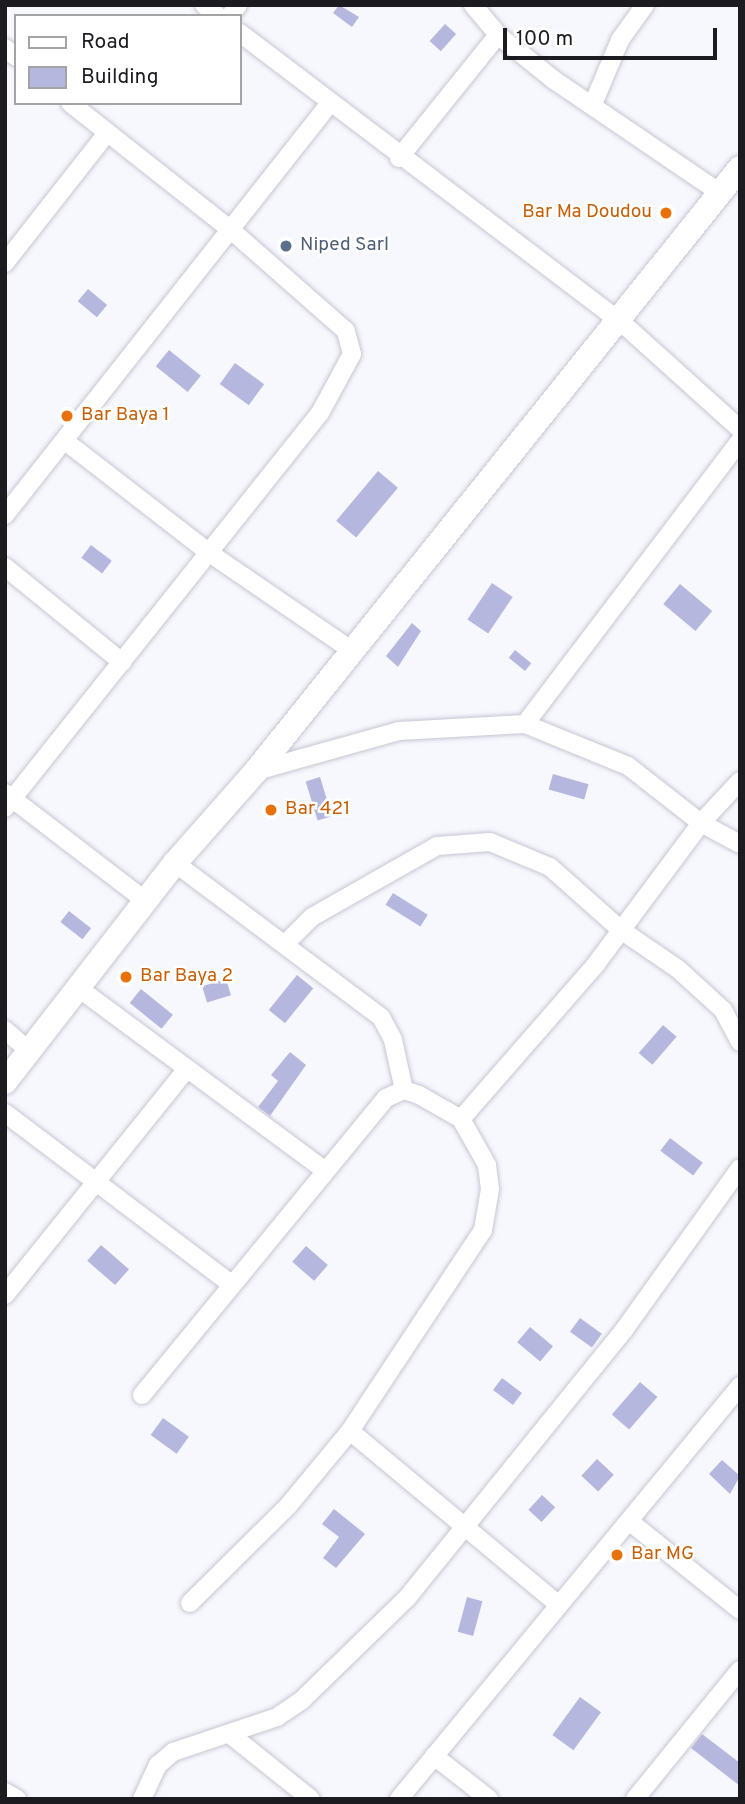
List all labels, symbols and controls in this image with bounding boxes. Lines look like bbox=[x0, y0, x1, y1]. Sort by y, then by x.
legend bbox=[14, 14, 242, 105]
scale bar bbox=[507, 14, 720, 58]
text: 100 m bbox=[516, 26, 573, 53]
text: Road bbox=[81, 29, 130, 56]
text: Building bbox=[81, 64, 159, 91]
place label: Bar Ma Doudou bbox=[522, 202, 652, 224]
marker: Bar Ma Doudou bbox=[658, 205, 674, 221]
place label: Niped Sarl bbox=[300, 235, 389, 257]
marker: Niped Sarl bbox=[278, 238, 294, 254]
place label: Bar Baya 1 bbox=[81, 405, 170, 427]
marker: Bar Baya 1 bbox=[59, 408, 75, 424]
place label: Bar 421 bbox=[285, 799, 350, 821]
marker: Bar 421 bbox=[263, 802, 279, 818]
place label: Bar Baya 2 bbox=[140, 966, 233, 988]
marker: Bar Baya 2 bbox=[118, 969, 134, 985]
place label: Bar MG bbox=[631, 1544, 694, 1566]
marker: Bar MG bbox=[609, 1547, 625, 1563]

